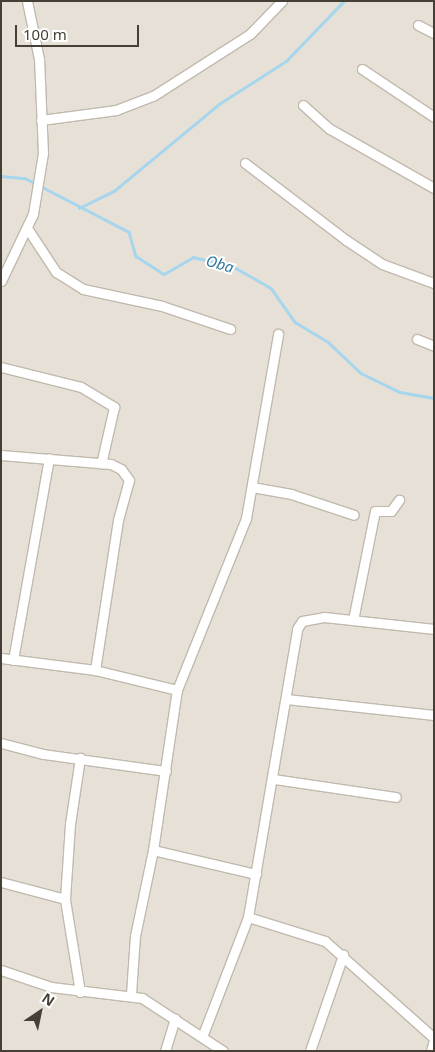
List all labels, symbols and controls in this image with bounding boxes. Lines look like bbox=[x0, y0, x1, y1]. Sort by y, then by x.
scale bar bbox=[18, 15, 141, 47]
text: 100 m bbox=[23, 24, 67, 44]
water label: Oba bbox=[204, 251, 236, 277]
north arrow bbox=[15, 987, 65, 1037]
text: N bbox=[39, 988, 59, 1010]

